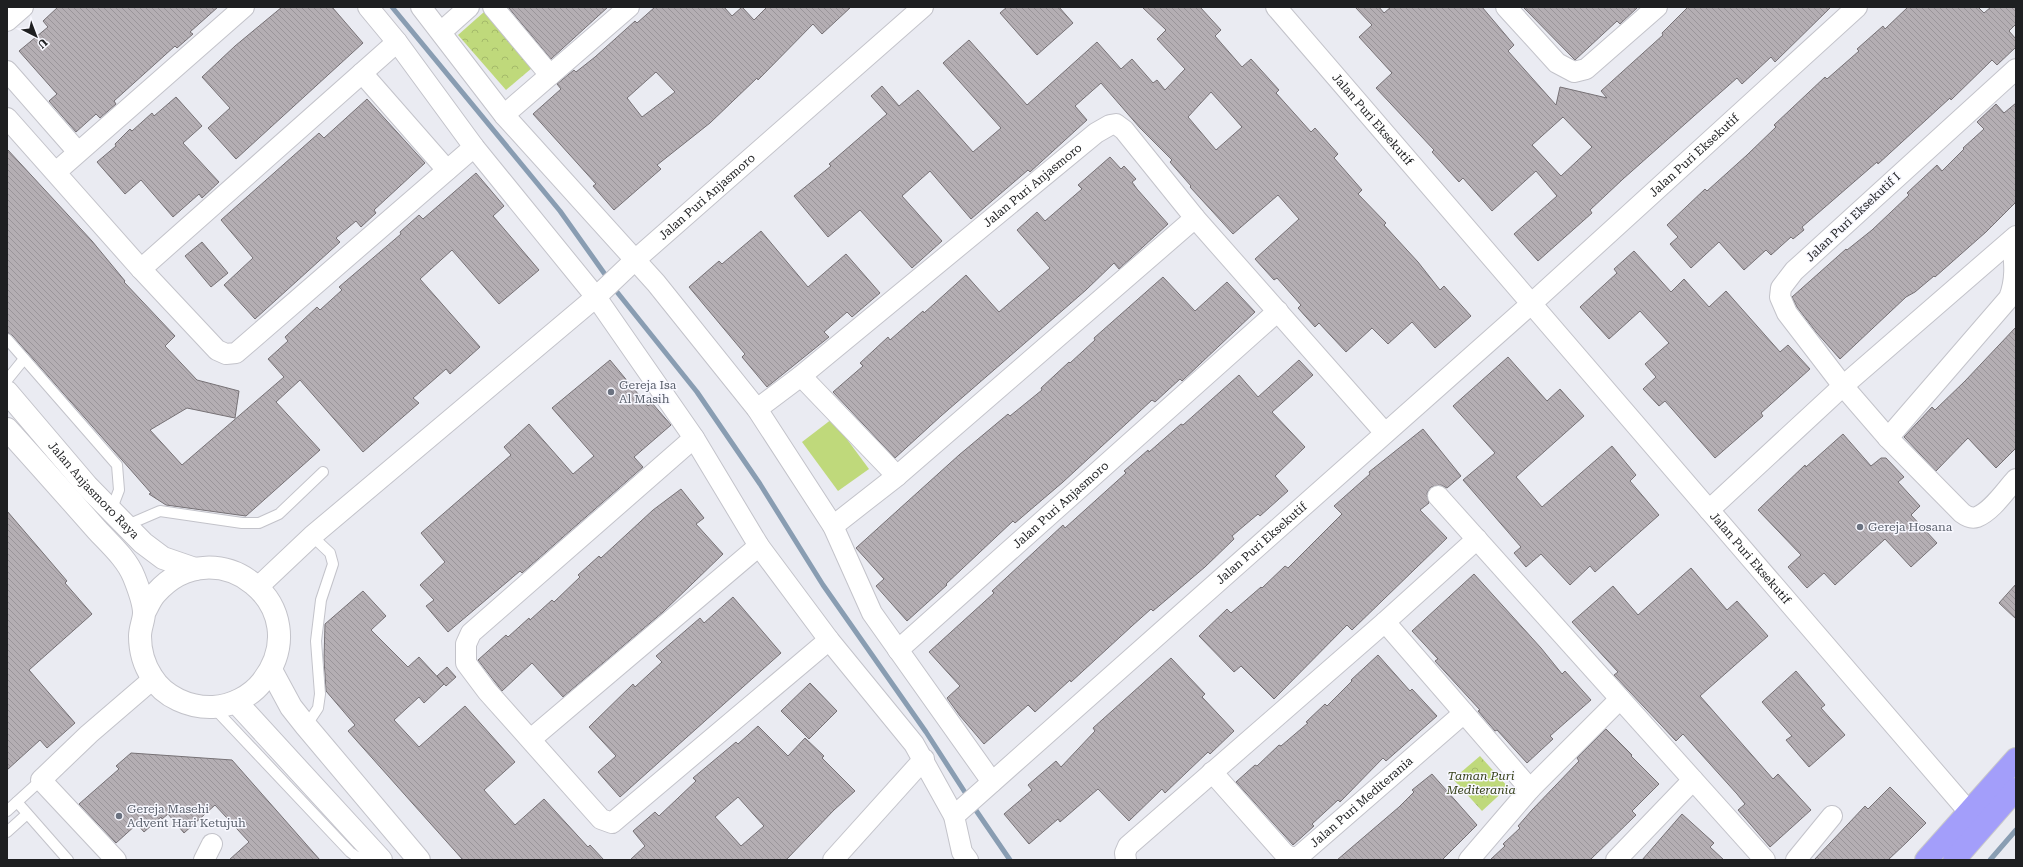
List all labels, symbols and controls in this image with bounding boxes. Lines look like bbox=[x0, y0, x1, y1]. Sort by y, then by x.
north arrow bbox=[16, 16, 56, 56]
text: U bbox=[34, 35, 50, 51]
street label: Jalan Puri Eksekutif bbox=[1329, 70, 1416, 168]
street label: Jalan Puri Eksekutif bbox=[1646, 111, 1742, 200]
street label: Jalan Puri Anjasmoro bbox=[980, 141, 1085, 230]
street label: Jalan Puri Anjasmoro bbox=[656, 151, 758, 243]
street label: Jalan Puri Eksekutif I bbox=[1803, 170, 1903, 264]
place label: Gereja Isa Al Masih bbox=[619, 378, 677, 406]
marker: Gereja Isa Al Masih bbox=[606, 387, 616, 397]
street label: Jalan Anjasmoro Raya bbox=[45, 439, 142, 542]
street label: Jalan Puri Anjasmoro bbox=[1010, 459, 1111, 551]
street label: Jalan Puri Eksekutif bbox=[1213, 499, 1310, 587]
street label: Jalan Puri Eksekutif bbox=[1707, 509, 1794, 607]
place label: Gereja Hosana bbox=[1868, 520, 1953, 534]
marker: Gereja Hosana bbox=[1855, 522, 1865, 532]
street label: Jalan Puri Mediterania bbox=[1307, 753, 1416, 850]
park label: Taman Puri Mediterania bbox=[1445, 769, 1516, 797]
place label: Gereja Masehi Advent Hari Ketujuh bbox=[127, 802, 246, 830]
marker: Gereja Masehi Advent Hari Ketujuh bbox=[114, 811, 124, 821]

